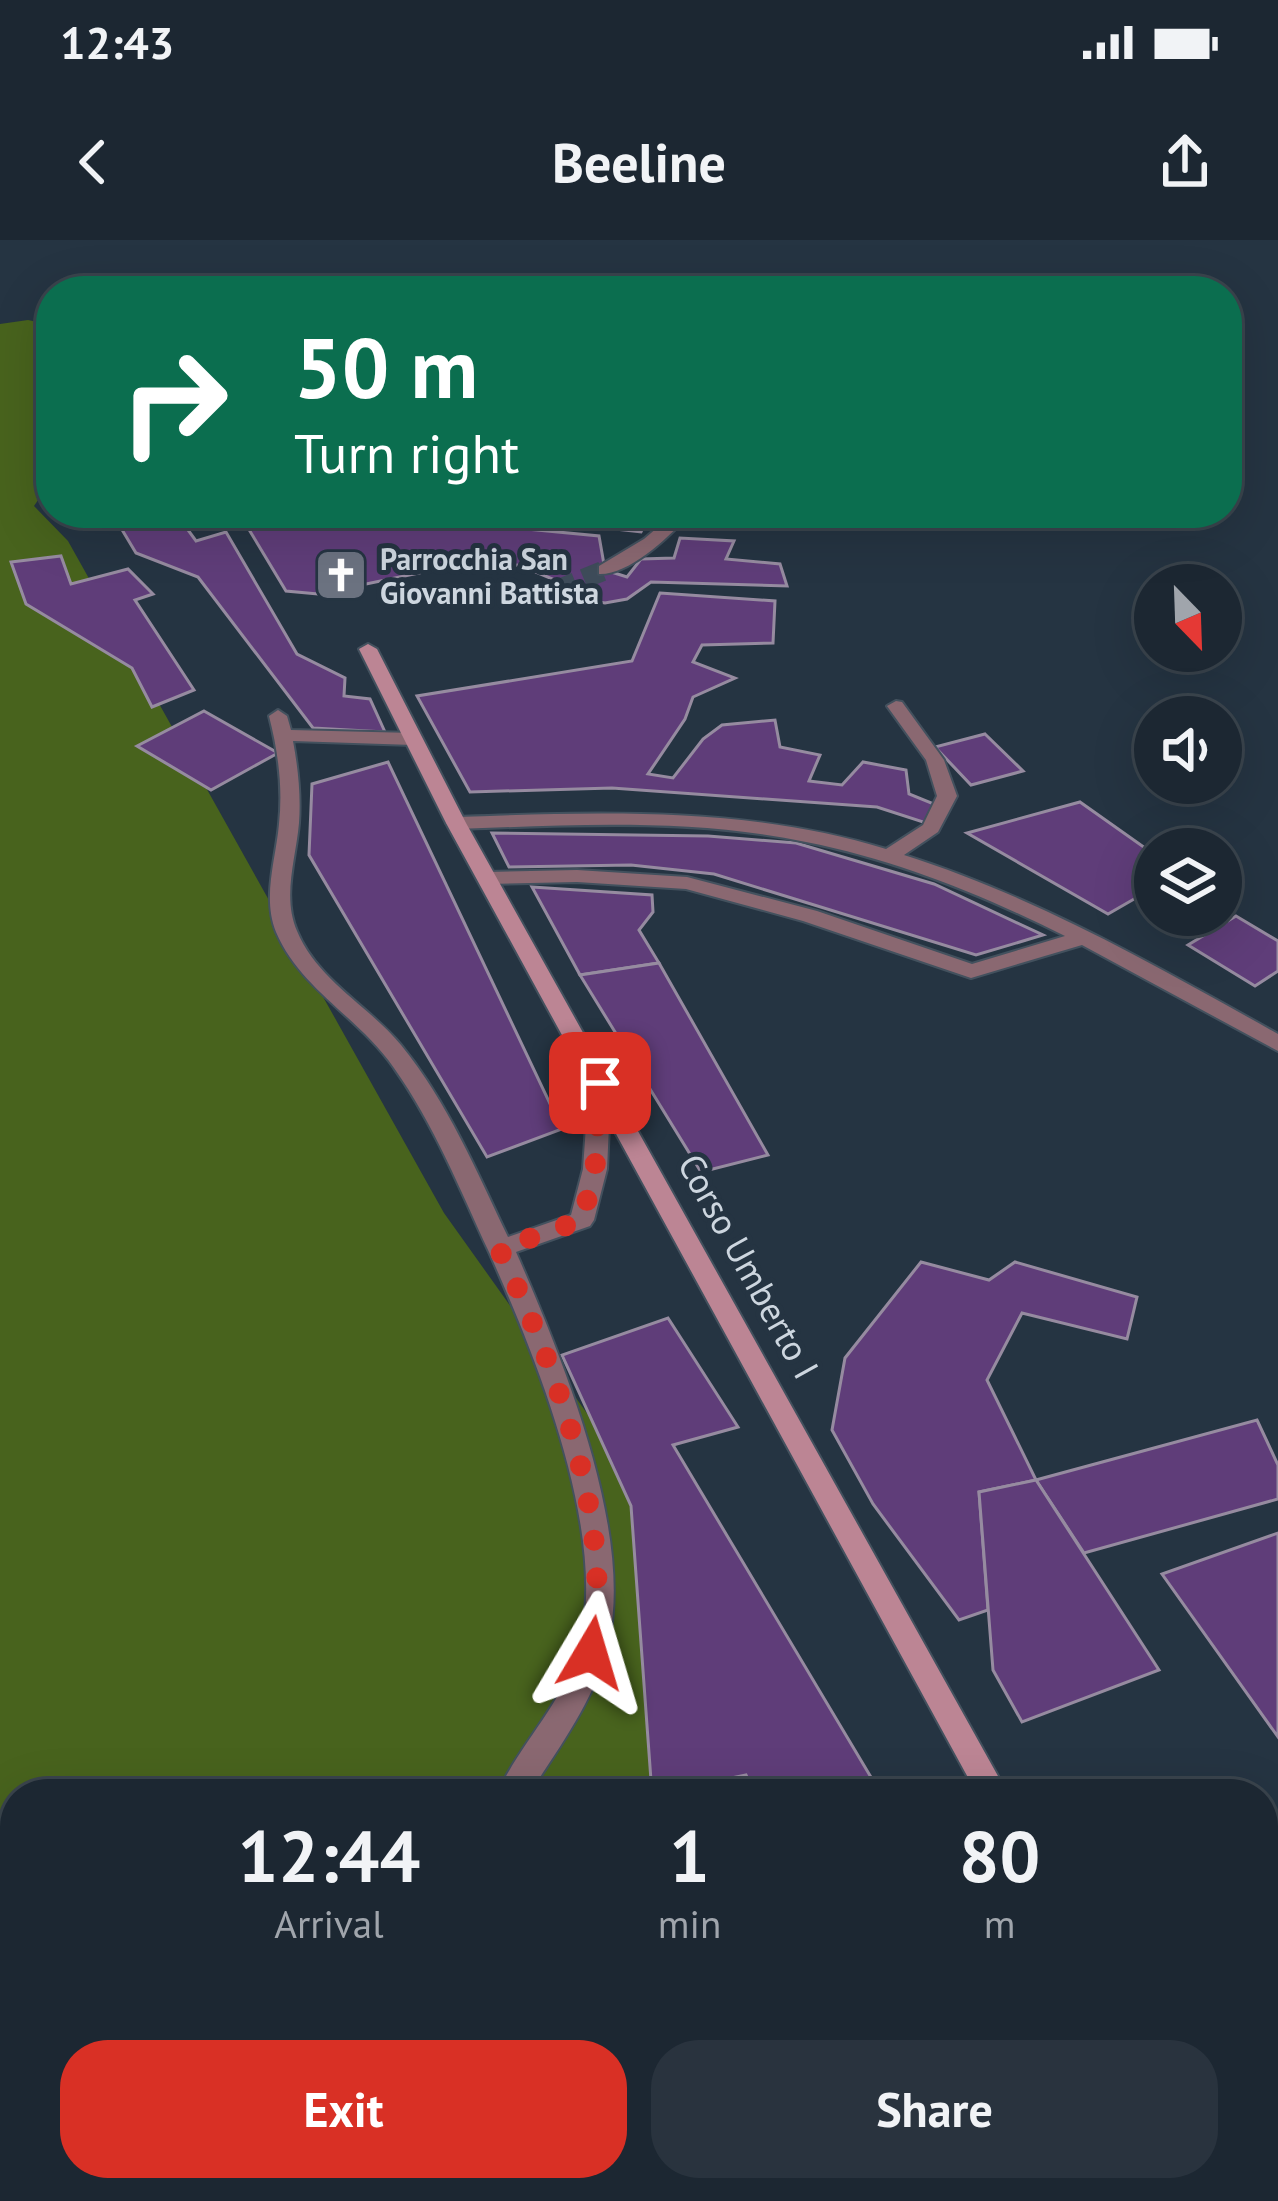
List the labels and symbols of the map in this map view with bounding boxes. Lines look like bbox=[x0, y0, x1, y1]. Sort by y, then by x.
place label: Parrocchia San Giovanni Battista bbox=[380, 539, 599, 612]
church icon: Parrocchia San Giovanni Battista bbox=[313, 547, 369, 603]
north arrow bbox=[1134, 564, 1242, 672]
pin bbox=[549, 1032, 651, 1134]
street label: Corso Umberto I bbox=[668, 1145, 830, 1387]
position arrow bbox=[528, 1590, 654, 1716]

